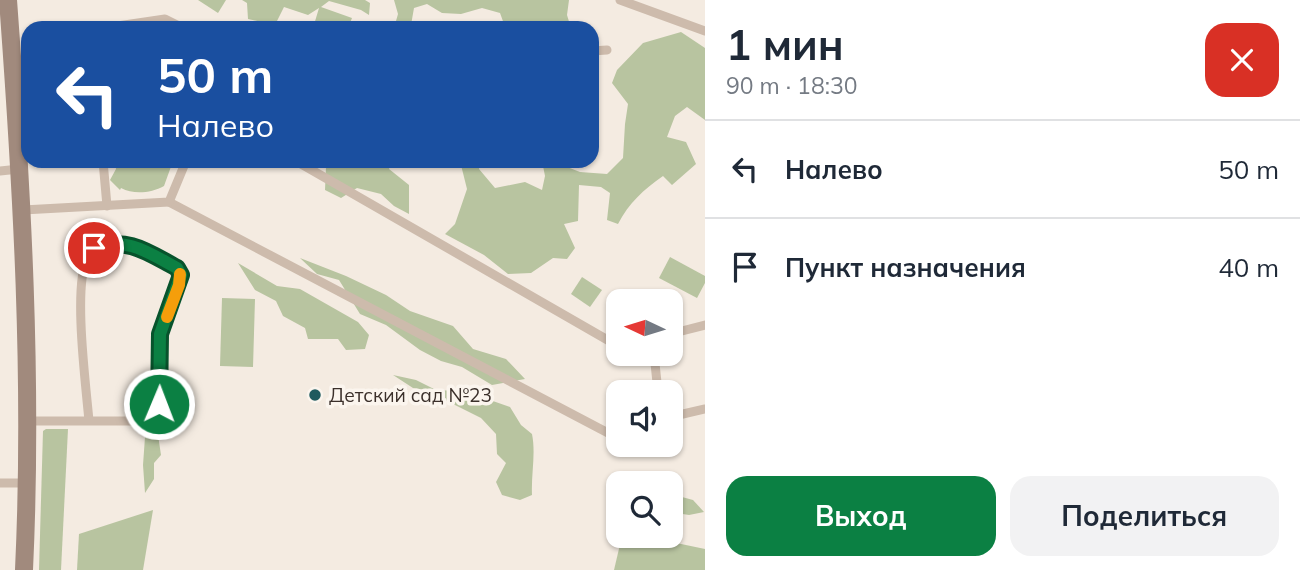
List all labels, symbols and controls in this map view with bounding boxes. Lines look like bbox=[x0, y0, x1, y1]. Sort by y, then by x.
text: 1 мин bbox=[726, 18, 844, 71]
button: close bbox=[1205, 23, 1279, 97]
text: 50 m bbox=[157, 44, 273, 105]
icon: left bbox=[42, 49, 133, 140]
text: 90 m · 18:30 bbox=[726, 71, 858, 100]
text: Налево bbox=[157, 105, 274, 145]
icon: left bbox=[726, 150, 764, 188]
text: Налево bbox=[785, 153, 883, 186]
text: 50 m bbox=[1218, 153, 1279, 186]
pin bbox=[64, 218, 124, 278]
icon: arrive bbox=[75, 229, 113, 267]
icon: arrive bbox=[726, 248, 764, 286]
text: Пункт назначения bbox=[785, 251, 1026, 284]
text: 40 m bbox=[1218, 251, 1279, 284]
north arrow bbox=[606, 289, 682, 366]
map controls bbox=[606, 289, 683, 548]
position arrow bbox=[122, 367, 196, 441]
button: sound bbox=[606, 380, 683, 457]
place label: Детский сад №23 bbox=[329, 383, 492, 407]
marker: Детский сад №23 bbox=[307, 387, 323, 403]
button: search bbox=[606, 471, 683, 548]
button: Выход bbox=[726, 476, 996, 556]
button: Поделиться bbox=[1010, 476, 1279, 556]

